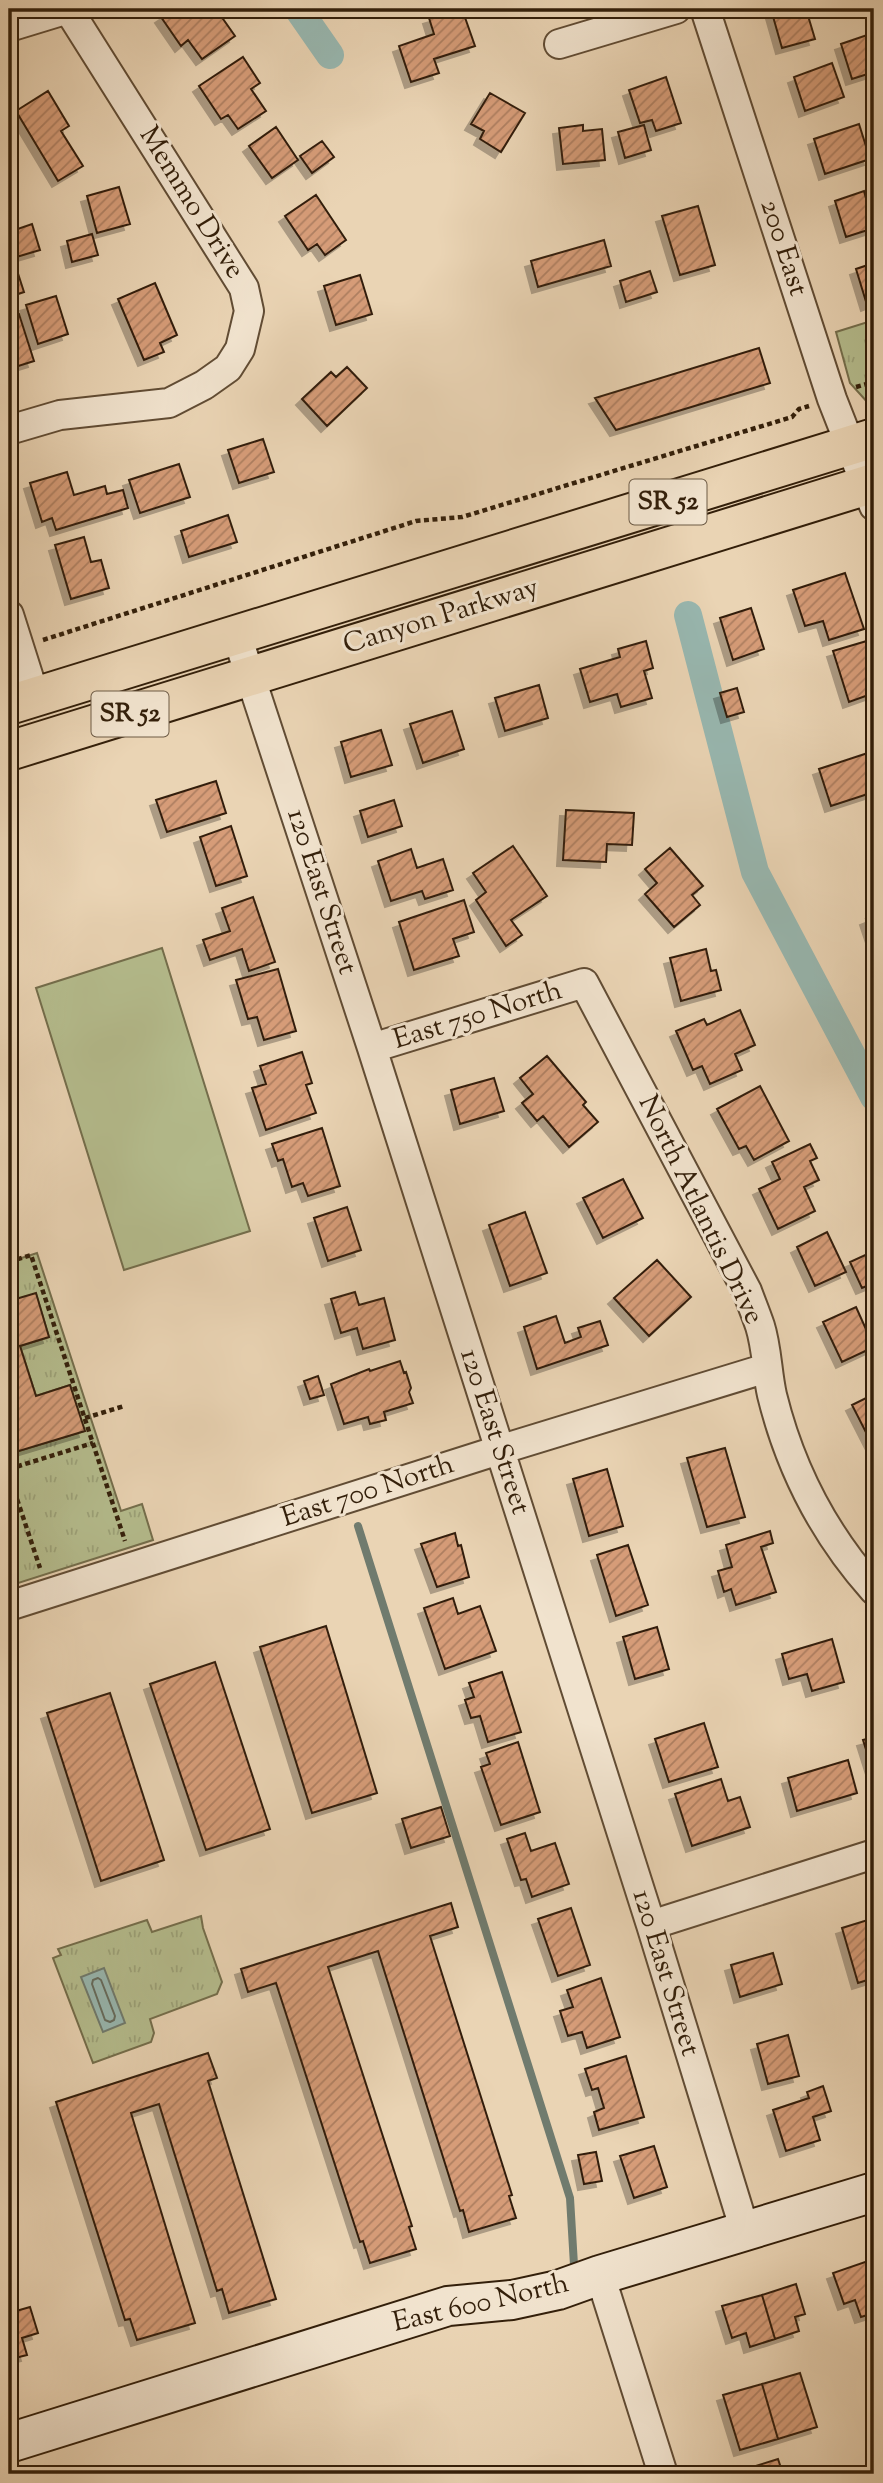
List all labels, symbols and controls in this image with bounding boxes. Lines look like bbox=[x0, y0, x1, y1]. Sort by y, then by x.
street label: Memmo Drive bbox=[128, 119, 254, 287]
street label: 200 East bbox=[749, 195, 817, 302]
road number: SR 52 bbox=[630, 480, 706, 524]
street label: Canyon Parkway bbox=[338, 568, 544, 666]
road number: SR 52 bbox=[92, 692, 168, 736]
street label: 120 East Street bbox=[275, 804, 367, 980]
street label: East 750 North bbox=[389, 971, 567, 1061]
street label: North Atlantis Drive bbox=[627, 1089, 773, 1331]
street label: 120 East Street bbox=[448, 1344, 540, 1520]
street label: East 700 North bbox=[277, 1445, 459, 1539]
street label: 120 East Street bbox=[621, 1885, 709, 2062]
street label: East 600 North bbox=[389, 2264, 573, 2344]

